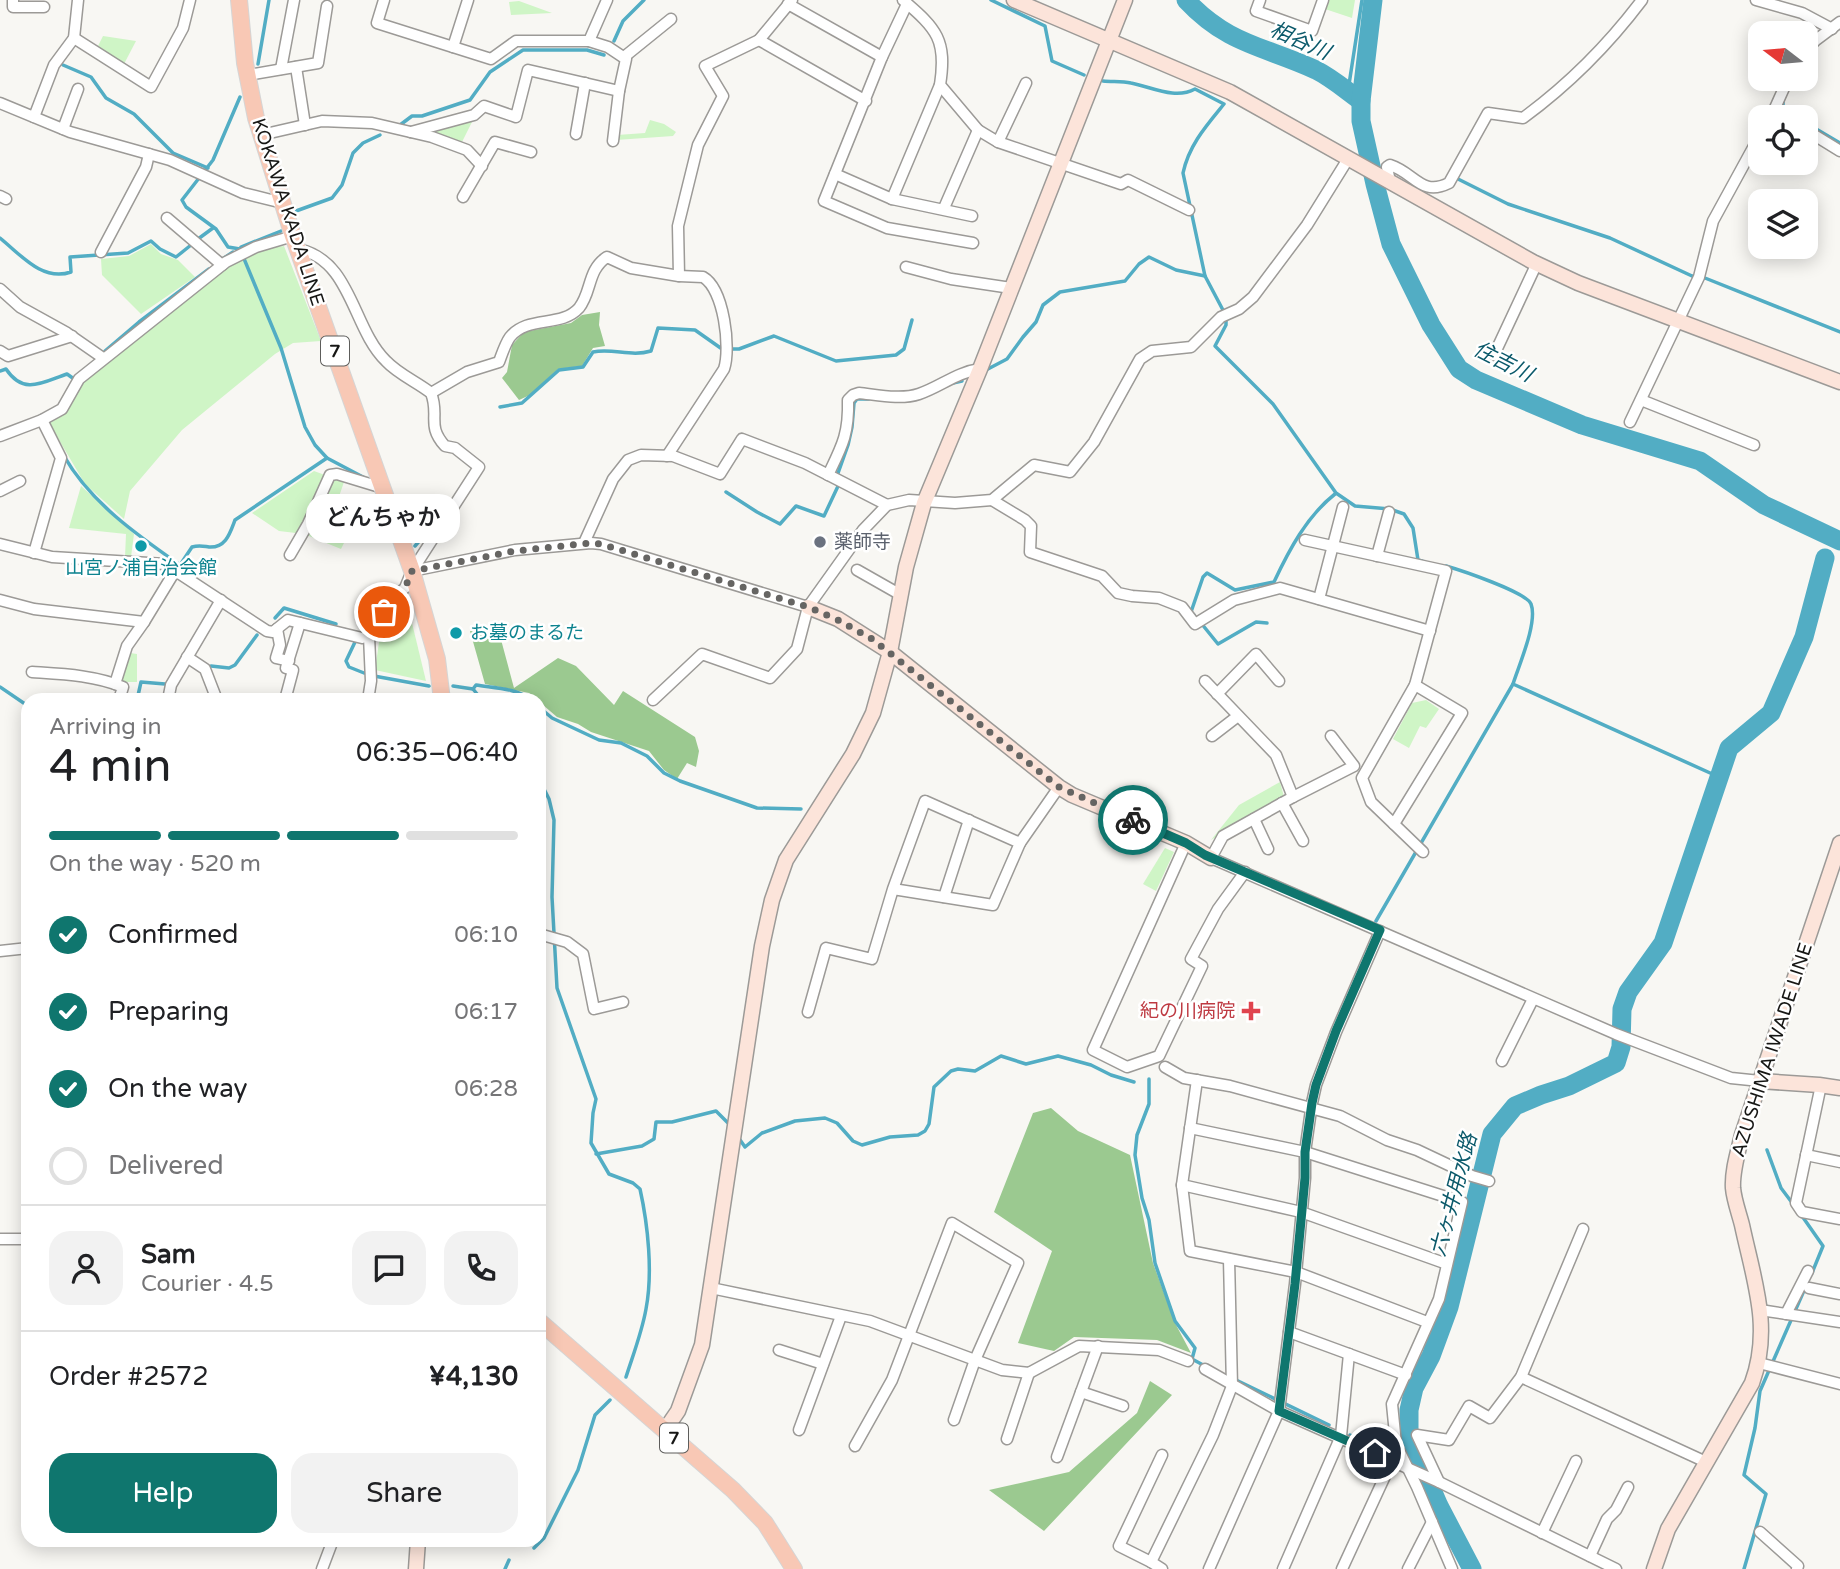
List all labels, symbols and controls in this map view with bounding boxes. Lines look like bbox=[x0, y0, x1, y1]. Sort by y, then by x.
water label: 相谷川 bbox=[1266, 17, 1336, 66]
north arrow bbox=[1748, 21, 1818, 91]
map controls bbox=[1748, 21, 1818, 259]
button: locate bbox=[1748, 105, 1818, 175]
street label: KOKAWA KADA LINE bbox=[247, 115, 329, 309]
button: layers bbox=[1748, 189, 1818, 259]
road number: 7 bbox=[321, 337, 349, 366]
water label: 住吉川 bbox=[1469, 337, 1539, 388]
callout: どんちゃか bbox=[307, 493, 461, 542]
text: どんちゃか bbox=[326, 504, 441, 532]
place label: 薬師寺 bbox=[834, 531, 891, 553]
marker: 薬師寺 bbox=[812, 534, 828, 550]
marker: 山宮ノ浦自治会館 bbox=[133, 538, 149, 554]
place label: 山宮ノ浦自治会館 bbox=[65, 557, 217, 579]
pin bbox=[354, 582, 414, 642]
icon: bag bbox=[365, 593, 403, 631]
place label: お墓のまるた bbox=[470, 622, 584, 644]
marker: お墓のまるた bbox=[448, 625, 464, 641]
text: Arriving in bbox=[49, 713, 162, 741]
text: 06:35–06:40 bbox=[356, 737, 518, 768]
text: 4 min bbox=[49, 739, 172, 794]
courier bbox=[1098, 785, 1168, 855]
icon: bike bbox=[1114, 801, 1152, 839]
text: On the way · 520 m bbox=[49, 850, 261, 878]
icon: check bbox=[49, 916, 87, 954]
text: Confirmed bbox=[108, 919, 238, 950]
text: 06:10 bbox=[454, 921, 518, 949]
street label: AZUSHIMA IWADE LINE bbox=[1727, 940, 1817, 1160]
icon: check bbox=[49, 993, 87, 1031]
text: Preparing bbox=[108, 996, 229, 1027]
text: 06:17 bbox=[454, 998, 518, 1026]
place label: 紀の川病院 bbox=[1140, 1000, 1235, 1022]
marker: 紀の川病院 bbox=[1241, 1001, 1261, 1021]
icon: check bbox=[49, 1070, 87, 1108]
text: On the way bbox=[108, 1073, 248, 1104]
text: 06:28 bbox=[454, 1075, 518, 1103]
water label: 六ヶ井用水路 bbox=[1426, 1129, 1483, 1259]
text: Delivered bbox=[108, 1150, 224, 1181]
button: person bbox=[49, 1231, 123, 1305]
button: chat bbox=[352, 1231, 426, 1305]
button: phone bbox=[444, 1231, 518, 1305]
text: Sam bbox=[141, 1239, 196, 1270]
text: Courier · 4.5 bbox=[141, 1270, 274, 1298]
text: Order #2572 bbox=[49, 1361, 209, 1392]
text: ¥4,130 bbox=[429, 1361, 518, 1392]
road number: 7 bbox=[660, 1423, 688, 1452]
pin bbox=[1345, 1423, 1405, 1483]
icon: home bbox=[1356, 1434, 1394, 1472]
button: Help bbox=[49, 1453, 277, 1533]
button: Share bbox=[291, 1453, 518, 1533]

